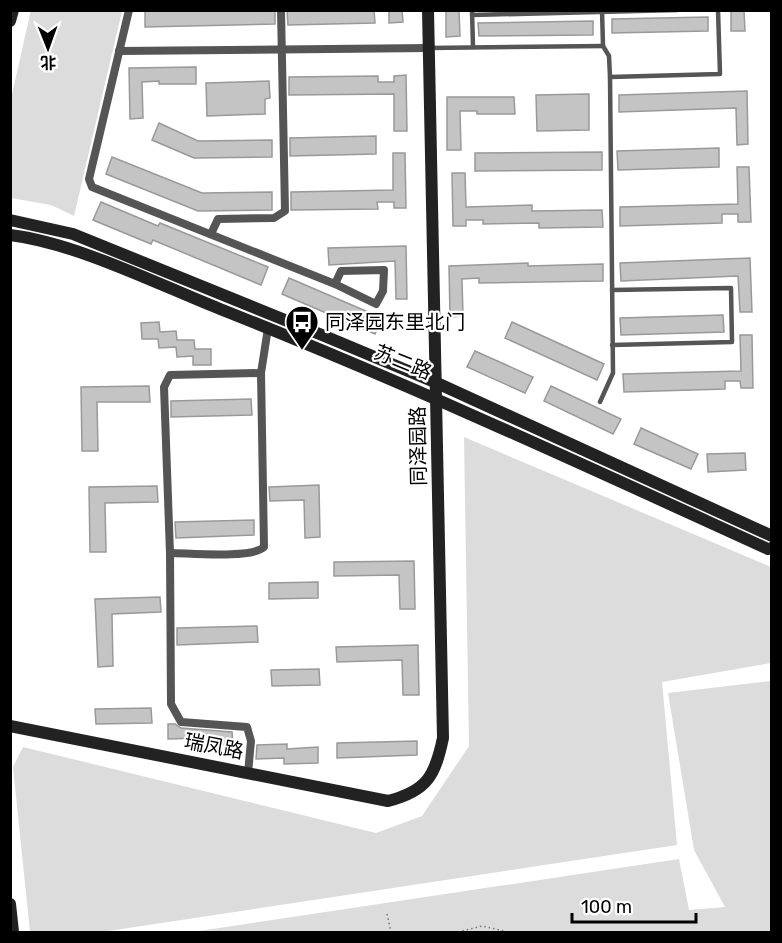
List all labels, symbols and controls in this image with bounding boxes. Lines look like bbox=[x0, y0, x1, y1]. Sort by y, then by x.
north arrow bbox=[18, 18, 78, 78]
text: 北 bbox=[40, 53, 56, 72]
bus stop icon: 同泽园东里北门 bbox=[284, 304, 320, 351]
place label: 同泽园东里北门 bbox=[325, 310, 465, 334]
street label: 苏二路 bbox=[371, 340, 435, 384]
street label: 同泽园路 bbox=[405, 406, 431, 486]
street label: 瑞凤路 bbox=[182, 728, 246, 764]
scale bar bbox=[572, 886, 696, 924]
text: 100 m bbox=[581, 896, 632, 918]

